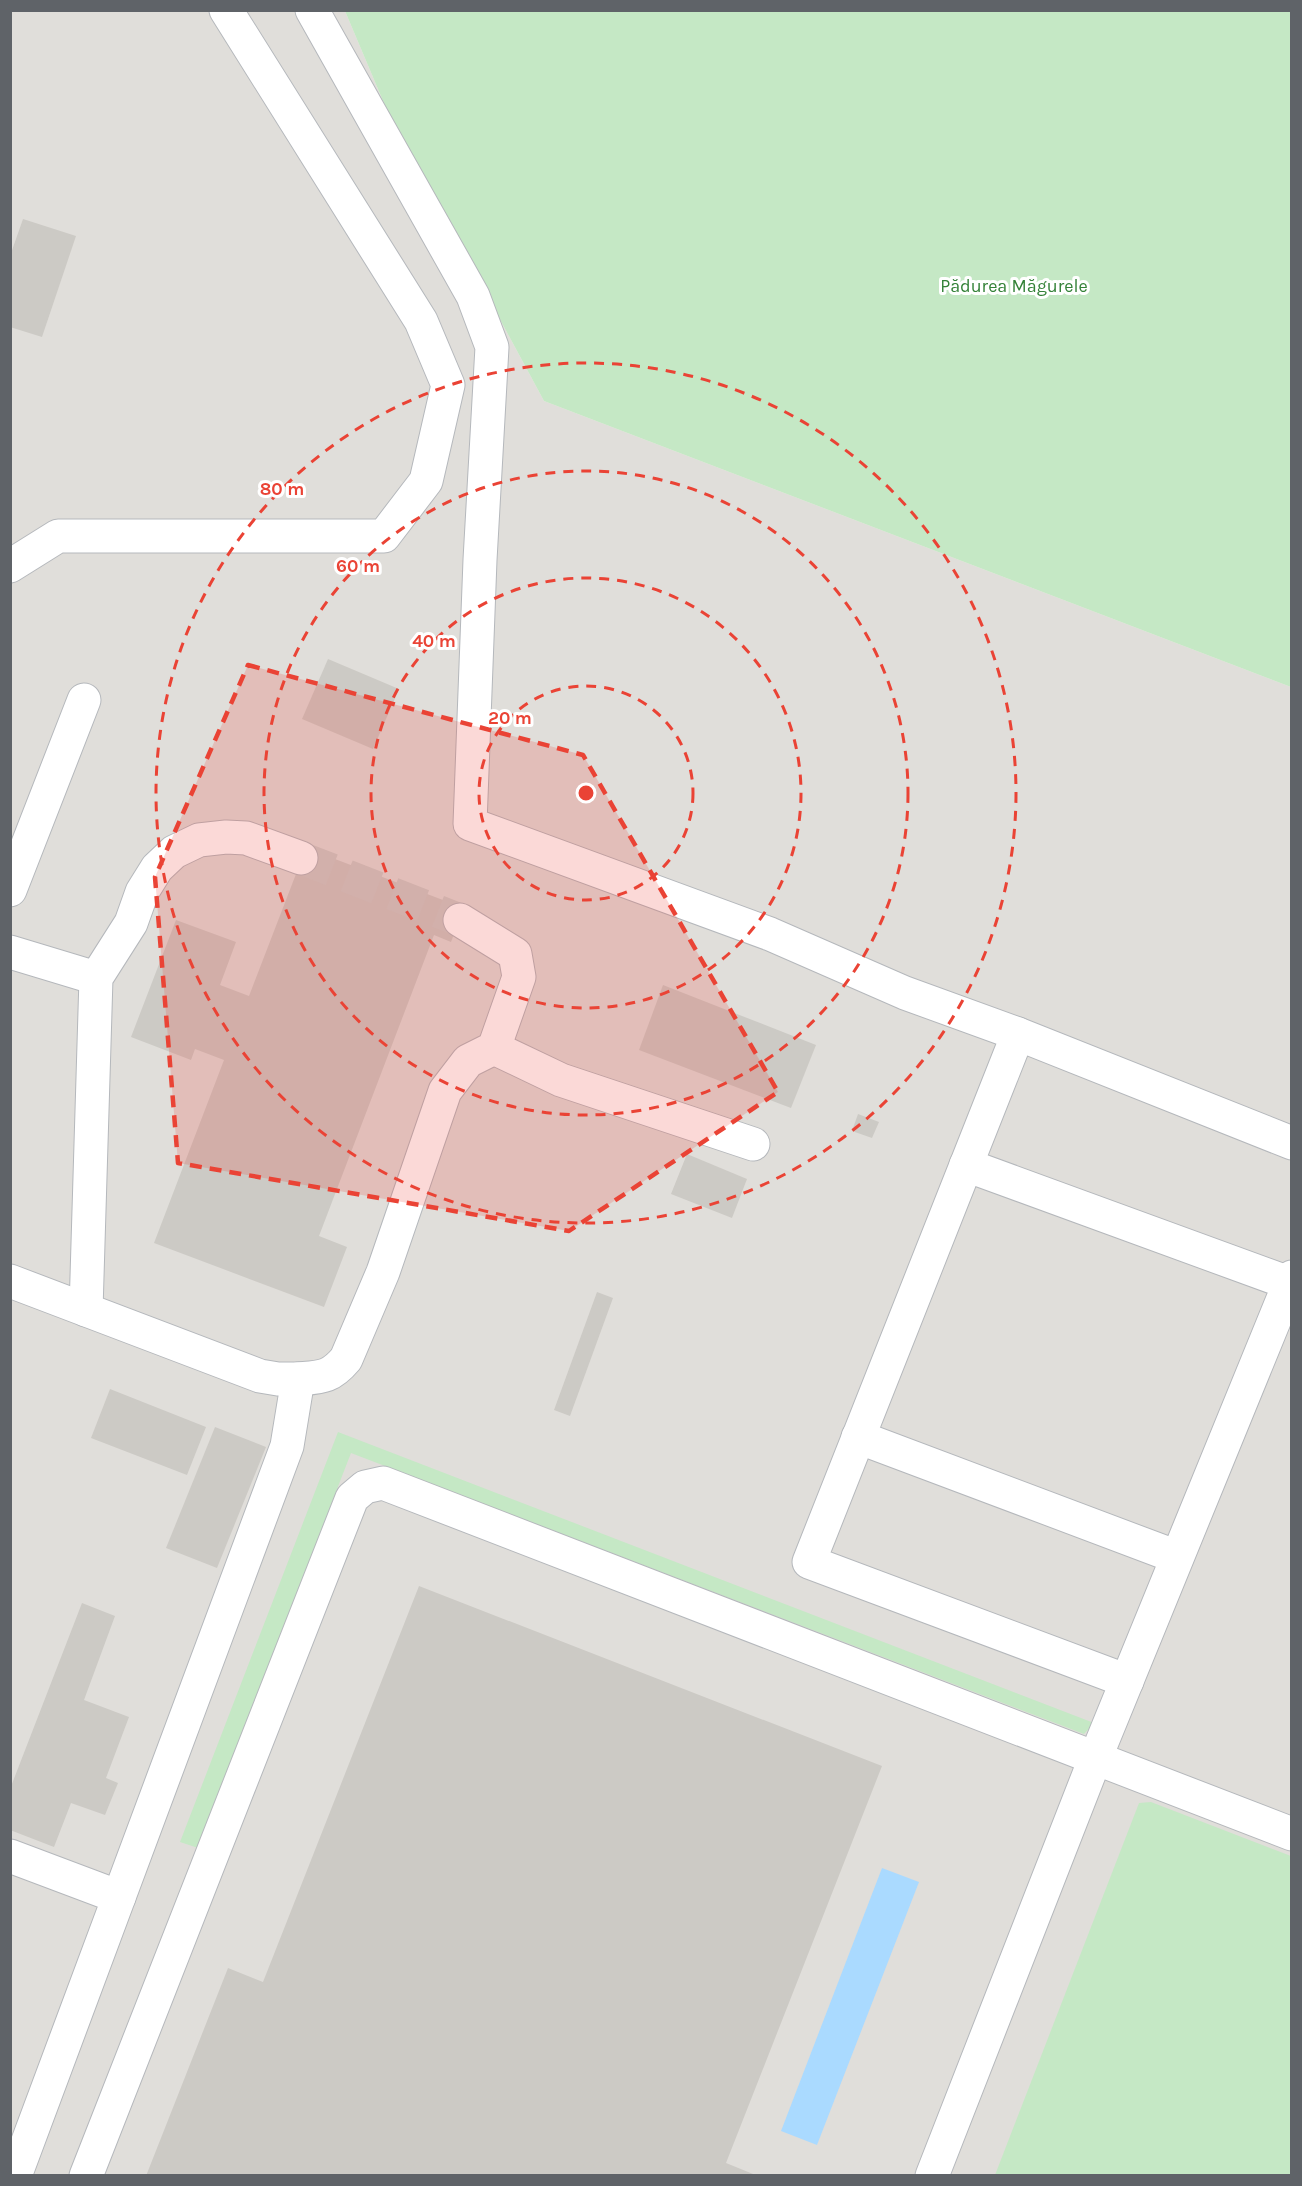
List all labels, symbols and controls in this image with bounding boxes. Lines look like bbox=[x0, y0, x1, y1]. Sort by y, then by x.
park label: Pădurea Măgurele bbox=[940, 275, 1088, 297]
text: 80 m bbox=[260, 478, 304, 500]
text: 60 m bbox=[336, 555, 380, 577]
text: 40 m bbox=[412, 630, 456, 652]
text: 20 m bbox=[488, 707, 532, 729]
centre of rings bbox=[576, 783, 596, 803]

